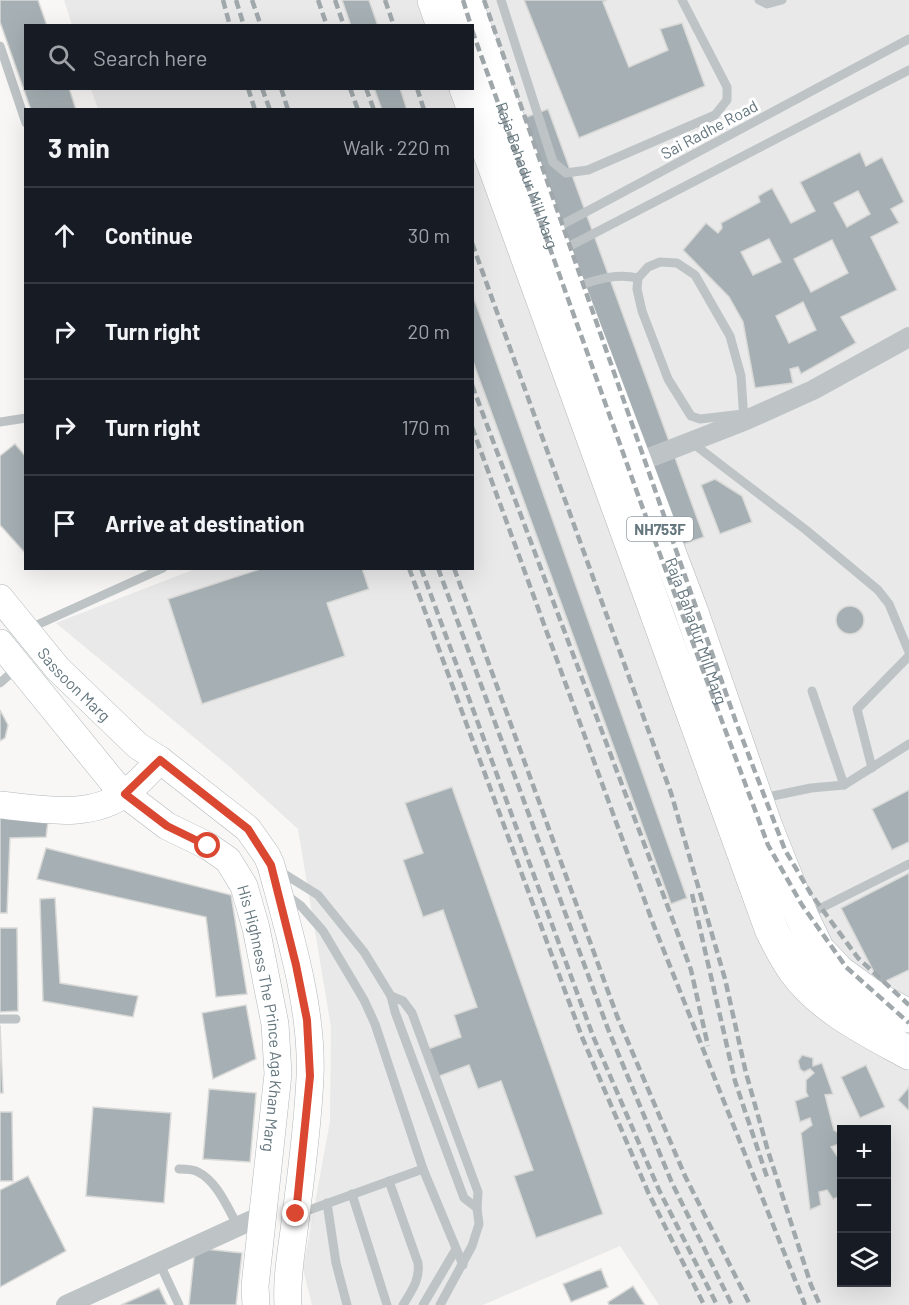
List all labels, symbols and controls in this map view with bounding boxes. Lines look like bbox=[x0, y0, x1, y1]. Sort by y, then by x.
search box bbox=[24, 24, 474, 90]
icon: search bbox=[45, 41, 78, 74]
text: Search here bbox=[93, 44, 207, 70]
street label: Sai Radhe Road bbox=[657, 95, 761, 163]
street label: Raja Bahadur Mill Marg bbox=[493, 99, 563, 251]
text: 3 min bbox=[48, 132, 110, 163]
text: Walk · 220 m bbox=[343, 135, 450, 159]
icon: ahead bbox=[48, 219, 81, 252]
text: Continue bbox=[105, 222, 193, 248]
text: 30 m bbox=[408, 223, 450, 247]
icon: right bbox=[48, 315, 81, 348]
text: Turn right bbox=[105, 318, 200, 344]
text: 20 m bbox=[407, 319, 450, 343]
icon: right bbox=[48, 411, 81, 444]
text: Turn right bbox=[105, 414, 200, 440]
text: 170 m bbox=[402, 415, 450, 439]
icon: arrive bbox=[48, 507, 81, 540]
text: Arrive at destination bbox=[105, 510, 304, 536]
road number: NH753F bbox=[627, 517, 693, 541]
street label: Raja Bahadur Mill Marg bbox=[662, 554, 732, 706]
street label: Sassoon Marg bbox=[34, 643, 115, 725]
route start bbox=[194, 832, 220, 858]
street label: His Highness The Prince Aga Khan Marg bbox=[235, 882, 288, 1153]
map controls bbox=[837, 1125, 891, 1287]
button: + bbox=[837, 1125, 891, 1179]
button: − bbox=[837, 1179, 891, 1233]
route end bbox=[282, 1200, 308, 1226]
button: layers bbox=[837, 1233, 891, 1287]

